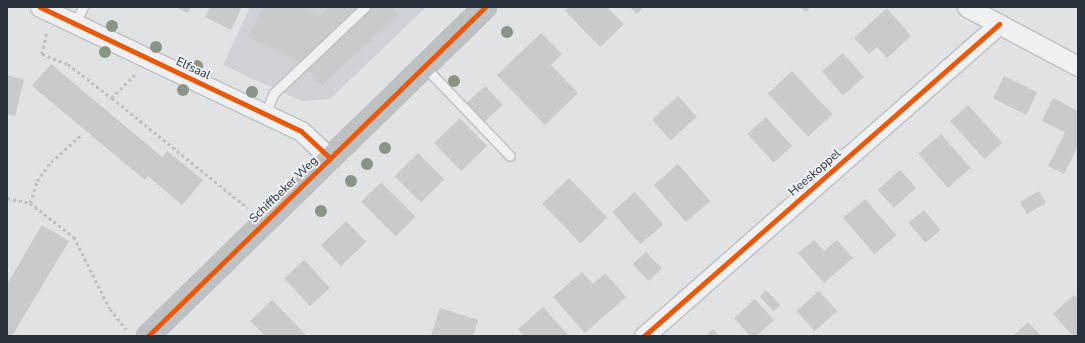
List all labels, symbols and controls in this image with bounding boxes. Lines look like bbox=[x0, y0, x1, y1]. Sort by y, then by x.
street label: Elfsaal bbox=[173, 55, 213, 83]
street label: Heeskoppel bbox=[786, 147, 844, 199]
street label: Schiffbeker Weg bbox=[247, 154, 321, 226]

